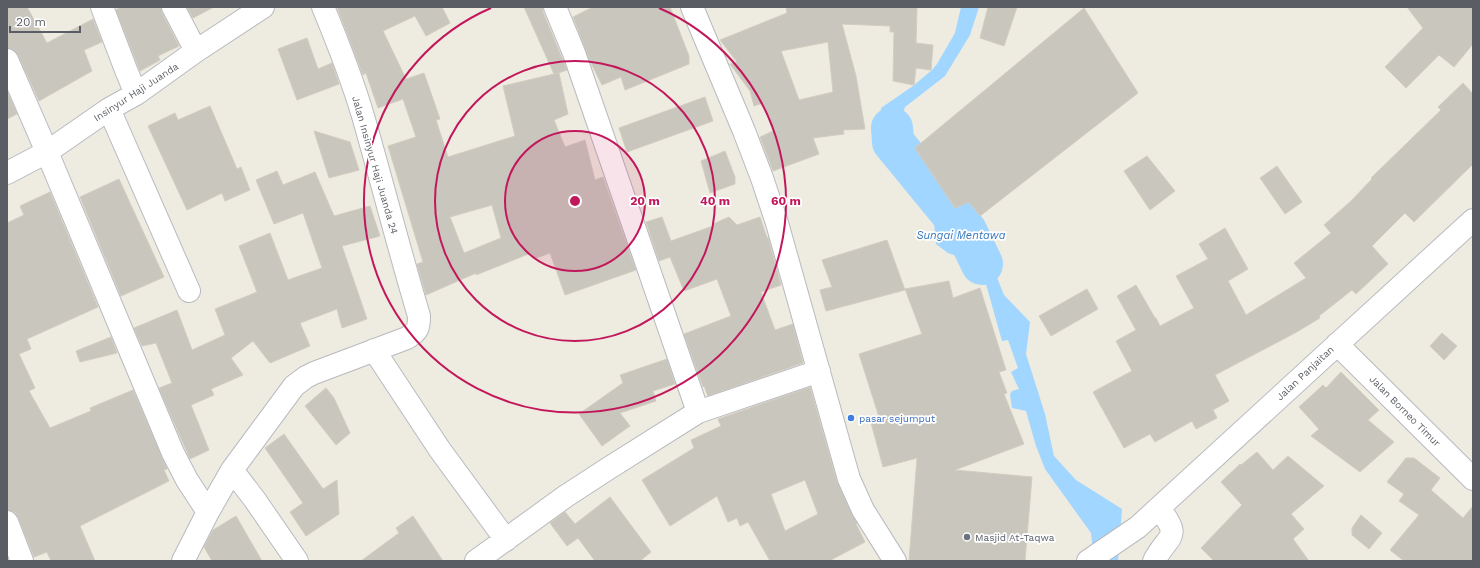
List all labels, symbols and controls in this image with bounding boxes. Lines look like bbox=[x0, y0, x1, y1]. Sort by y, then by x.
scale bar bbox=[10, 8, 80, 34]
text: 20 m bbox=[16, 15, 46, 29]
street label: Insinyur Haji Juanda bbox=[92, 60, 181, 123]
street label: Jalan Insinyur Haji Juanda 24 bbox=[350, 95, 400, 235]
centre of rings bbox=[568, 194, 582, 208]
text: 20 m bbox=[630, 194, 660, 208]
text: 40 m bbox=[700, 194, 730, 208]
text: 60 m bbox=[771, 194, 801, 208]
water label: Sungai Mentawa bbox=[917, 229, 1006, 242]
street label: Jalan Panjaitan bbox=[1274, 344, 1336, 402]
street label: Jalan Borneo Timur bbox=[1367, 373, 1443, 449]
marker: pasar sejumput bbox=[846, 413, 856, 423]
place label: pasar sejumput bbox=[859, 413, 936, 424]
marker: Masjid At-Taqwa bbox=[962, 532, 972, 542]
place label: Masjid At-Taqwa bbox=[975, 532, 1055, 543]

